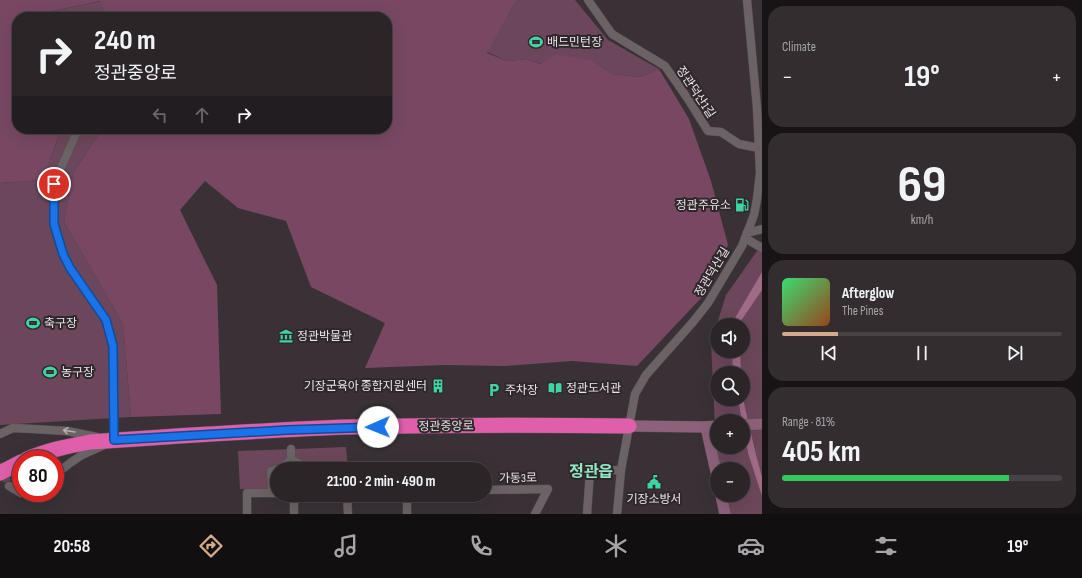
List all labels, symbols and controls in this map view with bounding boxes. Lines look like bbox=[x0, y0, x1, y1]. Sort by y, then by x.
text: 240 m bbox=[94, 24, 155, 57]
icon: right bbox=[28, 28, 80, 80]
sports icon: 배드민턴장 bbox=[528, 34, 544, 50]
place label: 배드민턴장 bbox=[547, 35, 602, 50]
text: Climate bbox=[782, 39, 816, 55]
text: 19° bbox=[904, 59, 940, 95]
text: 정관중앙로 bbox=[94, 63, 177, 84]
street label: 정관덕산1길 bbox=[673, 63, 718, 121]
text: − bbox=[782, 64, 793, 91]
text: + bbox=[1051, 64, 1062, 91]
icon: left bbox=[149, 104, 171, 126]
icon: ahead bbox=[191, 104, 213, 126]
icon: right bbox=[233, 104, 255, 126]
text: 69 bbox=[898, 154, 946, 217]
pin bbox=[37, 167, 71, 201]
icon: arrive bbox=[43, 173, 65, 195]
fuel station icon: 정관주유소 bbox=[734, 197, 750, 213]
place label: 정관주유소 bbox=[676, 198, 731, 213]
text: km/h bbox=[911, 212, 933, 228]
street label: 정관덕산길 bbox=[692, 245, 733, 300]
text: Afterglow bbox=[842, 284, 894, 303]
text: The Pines bbox=[842, 303, 883, 319]
sports icon: 축구장 bbox=[25, 315, 41, 331]
place label: 축구장 bbox=[44, 316, 77, 331]
map controls bbox=[710, 318, 750, 502]
button: sound bbox=[710, 318, 750, 358]
museum icon: 정관박물관 bbox=[278, 328, 294, 344]
place label: 정관박물관 bbox=[297, 329, 352, 344]
icon: previous bbox=[818, 342, 840, 364]
icon: pause bbox=[911, 342, 933, 364]
icon: next bbox=[1004, 342, 1026, 364]
sports icon: 농구장 bbox=[42, 364, 58, 380]
place label: 농구장 bbox=[61, 365, 94, 380]
button: search bbox=[710, 366, 750, 406]
building icon: 기장군육아 종합지원센터 bbox=[430, 378, 446, 394]
place label: 기장군육아 종합지원센터 bbox=[304, 379, 427, 394]
library icon: 정관도서관 bbox=[547, 380, 563, 396]
place label: 정관도서관 bbox=[566, 381, 621, 396]
parking icon: 주차장 bbox=[486, 382, 502, 398]
place label: 주차장 bbox=[505, 383, 538, 398]
position arrow bbox=[357, 406, 399, 448]
button: + bbox=[710, 414, 750, 454]
text: Range · 81% bbox=[782, 414, 835, 430]
street label: 정관중앙로 bbox=[418, 419, 474, 434]
one-way arrow bbox=[63, 427, 76, 435]
text: 405 km bbox=[782, 434, 861, 470]
speed limit sign: 80 bbox=[12, 450, 64, 502]
button: − bbox=[710, 462, 750, 502]
district label: 정관읍 bbox=[569, 463, 613, 482]
street label: 가동3로 bbox=[499, 471, 537, 486]
text: 21:00 · 2 min · 490 m bbox=[327, 472, 435, 491]
public building icon: 기장소방서 bbox=[646, 474, 662, 490]
place label: 기장소방서 bbox=[626, 492, 682, 507]
icon: directions bbox=[197, 532, 225, 560]
icon: music bbox=[332, 532, 360, 560]
icon: phone bbox=[467, 532, 495, 560]
icon: climate bbox=[602, 532, 630, 560]
icon: car bbox=[737, 532, 765, 560]
icon: filters bbox=[872, 532, 900, 560]
text: 20:58 bbox=[54, 536, 90, 557]
text: 19° bbox=[1007, 536, 1028, 557]

